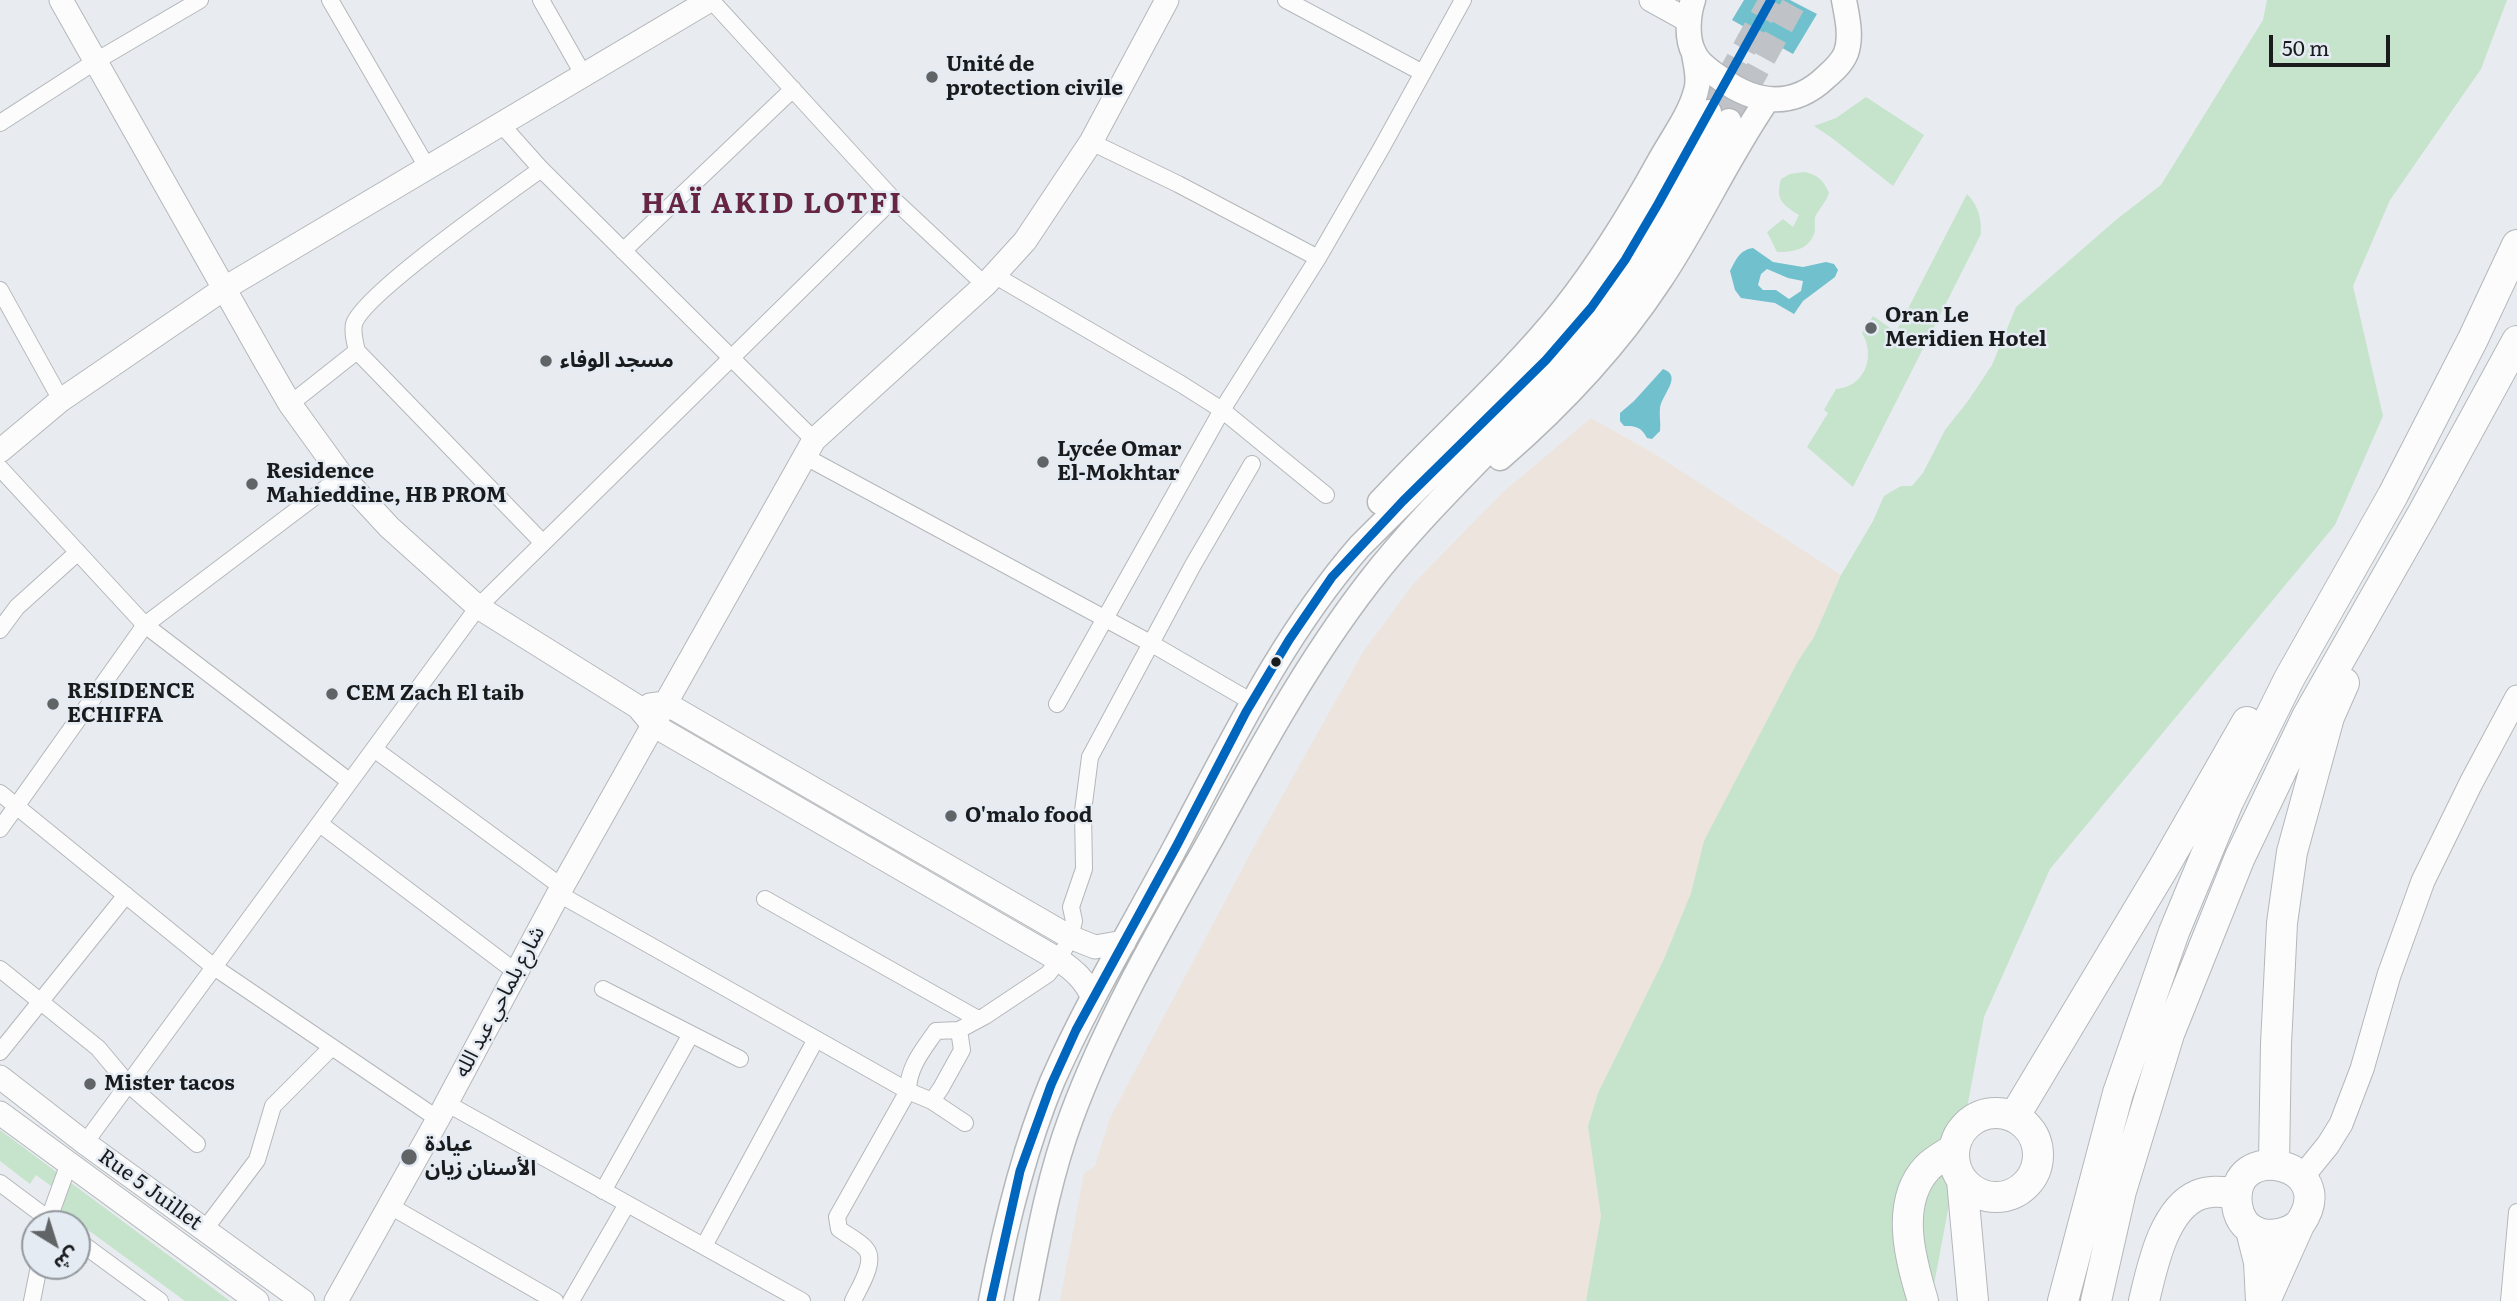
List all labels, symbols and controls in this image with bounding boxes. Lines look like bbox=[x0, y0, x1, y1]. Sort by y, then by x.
scale bar bbox=[2272, 21, 2393, 65]
text: 50 m bbox=[2282, 31, 2329, 62]
place label: Unité de protection civile bbox=[946, 52, 1123, 102]
marker: Unité de protection civile bbox=[924, 69, 940, 85]
district label: HAÏ AKID LOTFI bbox=[643, 188, 901, 222]
place label: Oran Le Meridien Hotel bbox=[1885, 303, 2047, 353]
marker: Oran Le Meridien Hotel bbox=[1863, 320, 1879, 336]
place label: مسجد الوفاء bbox=[560, 348, 674, 374]
marker: مسجد الوفاء bbox=[538, 353, 554, 369]
place label: Lycée Omar El-Mokhtar bbox=[1057, 437, 1181, 487]
marker: Lycée Omar El-Mokhtar bbox=[1035, 454, 1051, 470]
place label: Residence Mahieddine, HB PROM bbox=[266, 459, 507, 509]
marker: Residence Mahieddine, HB PROM bbox=[244, 476, 260, 492]
unlabelled marker bbox=[1269, 655, 1283, 669]
place label: RESIDENCE ECHIFFA bbox=[67, 679, 195, 729]
place label: CEM Zach El taib bbox=[346, 681, 524, 707]
marker: CEM Zach El taib bbox=[324, 686, 340, 702]
marker: RESIDENCE ECHIFFA bbox=[45, 696, 61, 712]
place label: O'malo food bbox=[965, 803, 1093, 829]
marker: O'malo food bbox=[943, 808, 959, 824]
street label: شارع بلماحي عبد الله bbox=[450, 922, 550, 1082]
place label: Mister tacos bbox=[104, 1071, 235, 1097]
marker: Mister tacos bbox=[82, 1076, 98, 1092]
place label: عيادة الأسنان زيان bbox=[425, 1132, 536, 1182]
street label: Rue 5 Juillet bbox=[93, 1144, 207, 1236]
marker: عيادة الأسنان زيان bbox=[399, 1147, 419, 1167]
north arrow bbox=[21, 1210, 91, 1280]
text: ش bbox=[49, 1241, 87, 1279]

